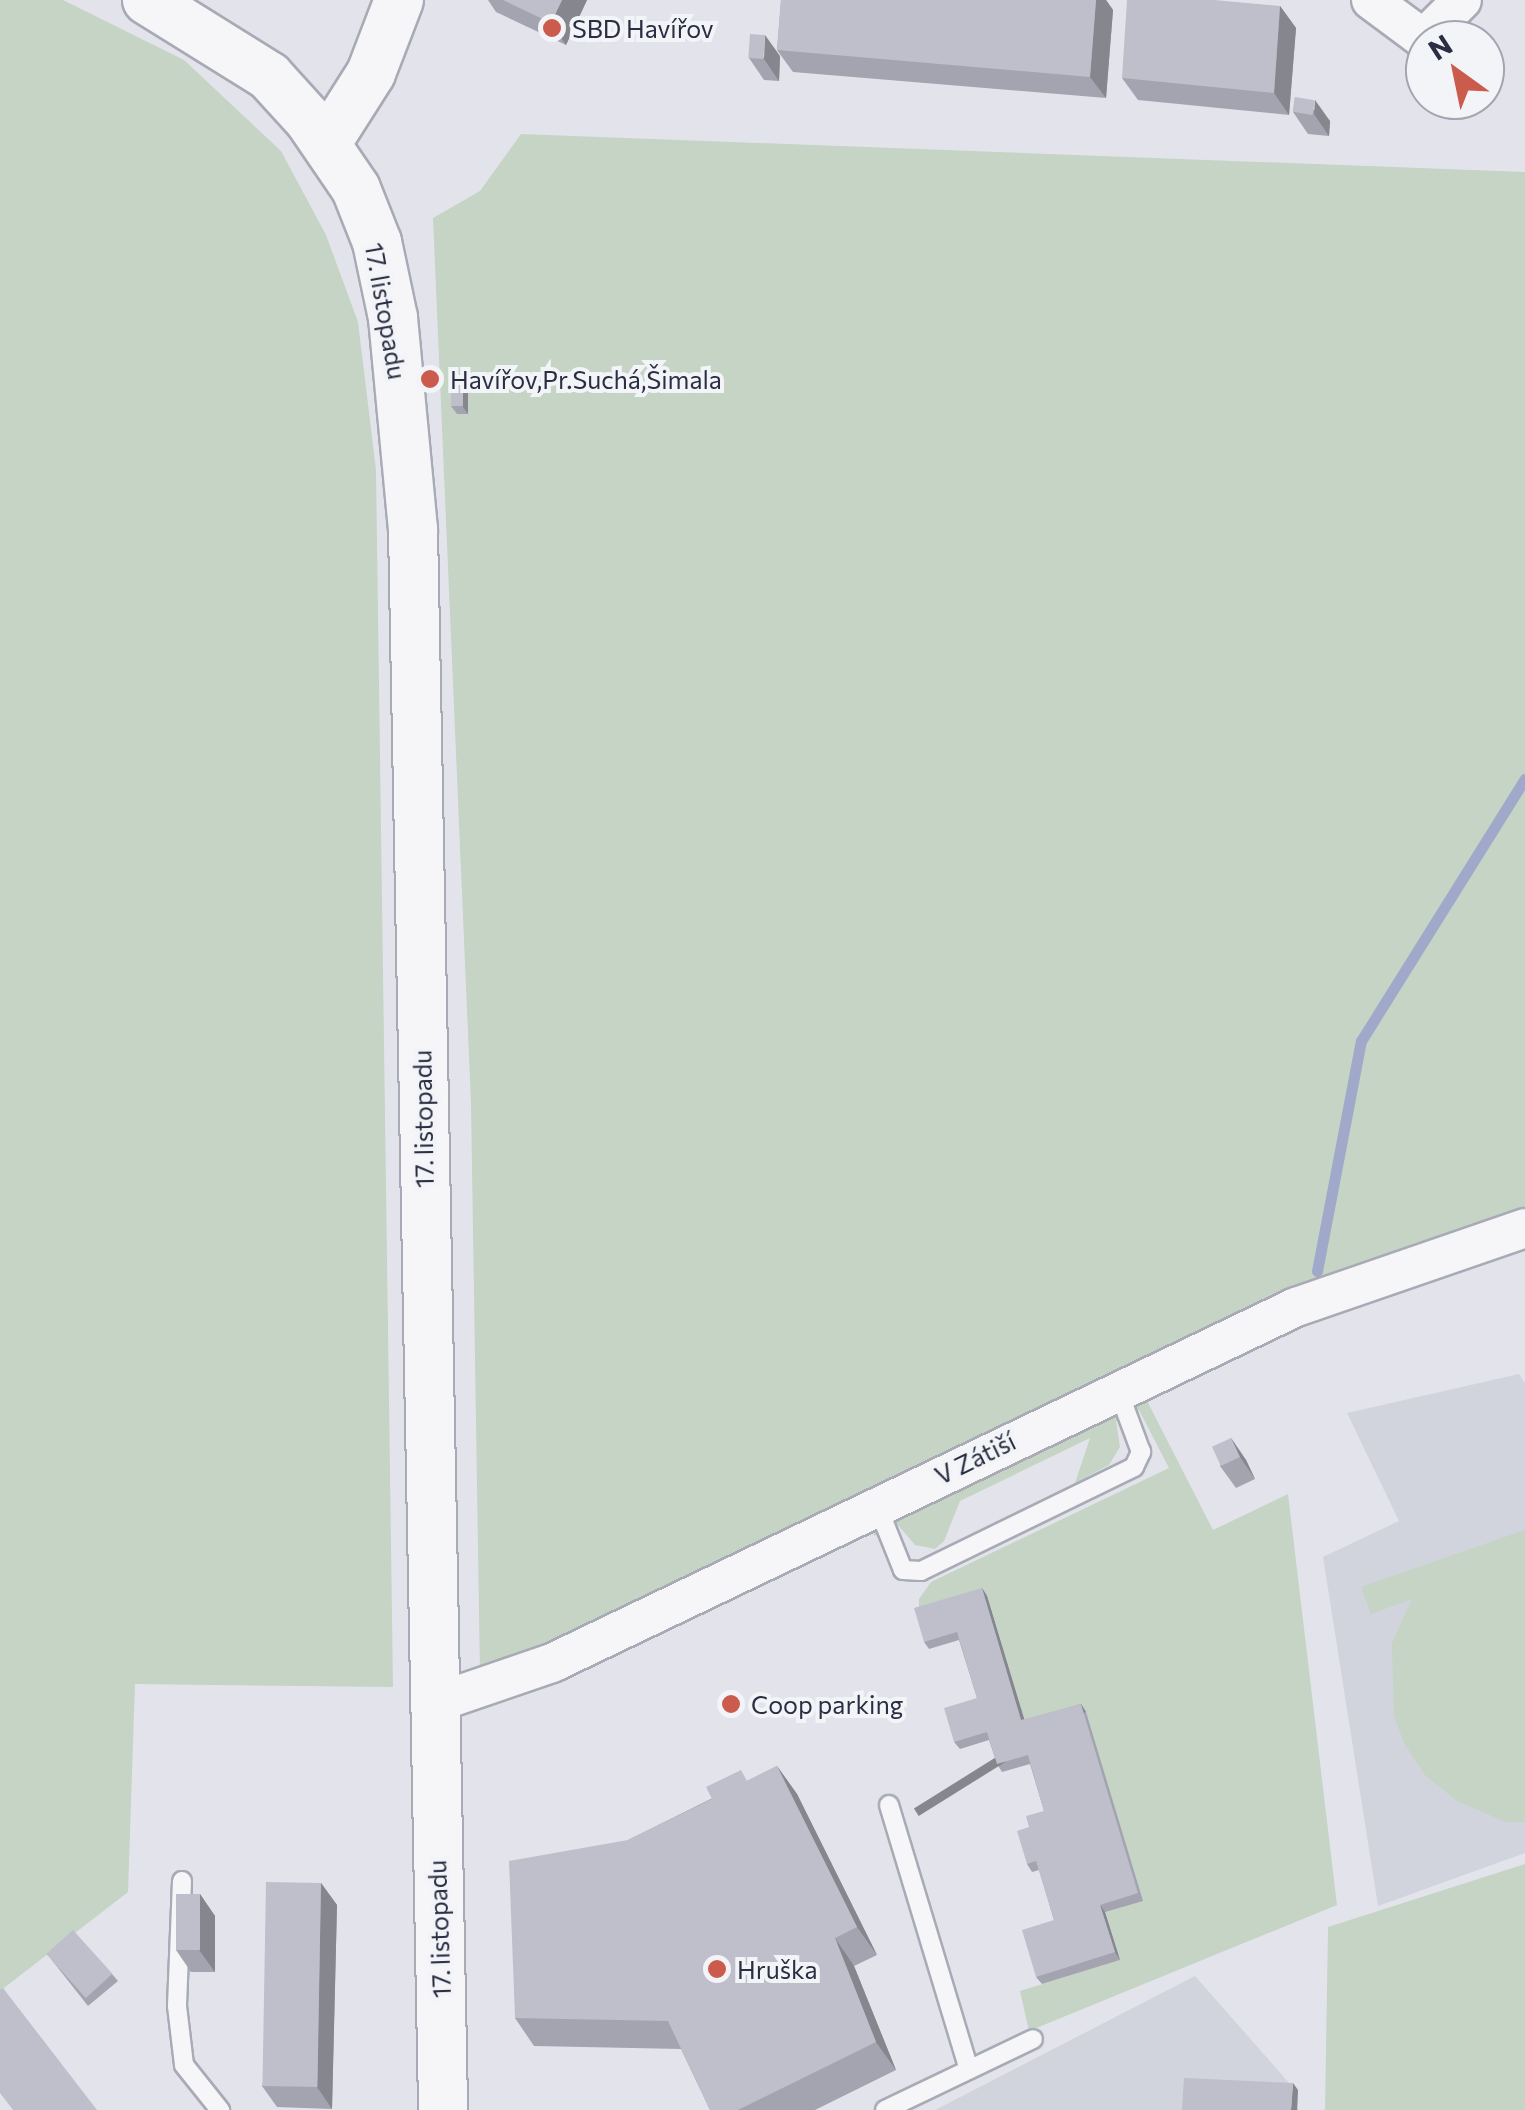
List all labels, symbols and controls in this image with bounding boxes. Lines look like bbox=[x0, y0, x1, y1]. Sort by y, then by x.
place label: SBD Havířov bbox=[572, 13, 714, 43]
marker: SBD Havířov bbox=[541, 17, 563, 39]
north arrow bbox=[1405, 20, 1505, 120]
text: N bbox=[1422, 27, 1458, 66]
street label: 17. listopadu bbox=[359, 240, 413, 382]
place label: Havířov,Pr.Suchá,Šimala bbox=[450, 364, 722, 394]
marker: Havířov,Pr.Suchá,Šimala bbox=[419, 368, 441, 390]
street label: 17. listopadu bbox=[407, 1050, 439, 1188]
street label: V Zátiší bbox=[930, 1426, 1020, 1490]
place label: Coop parking bbox=[751, 1689, 903, 1719]
marker: Coop parking bbox=[720, 1693, 742, 1715]
street label: 17. listopadu bbox=[422, 1859, 456, 1999]
place label: Hruška bbox=[737, 1954, 818, 1984]
marker: Hruška bbox=[706, 1958, 728, 1980]

